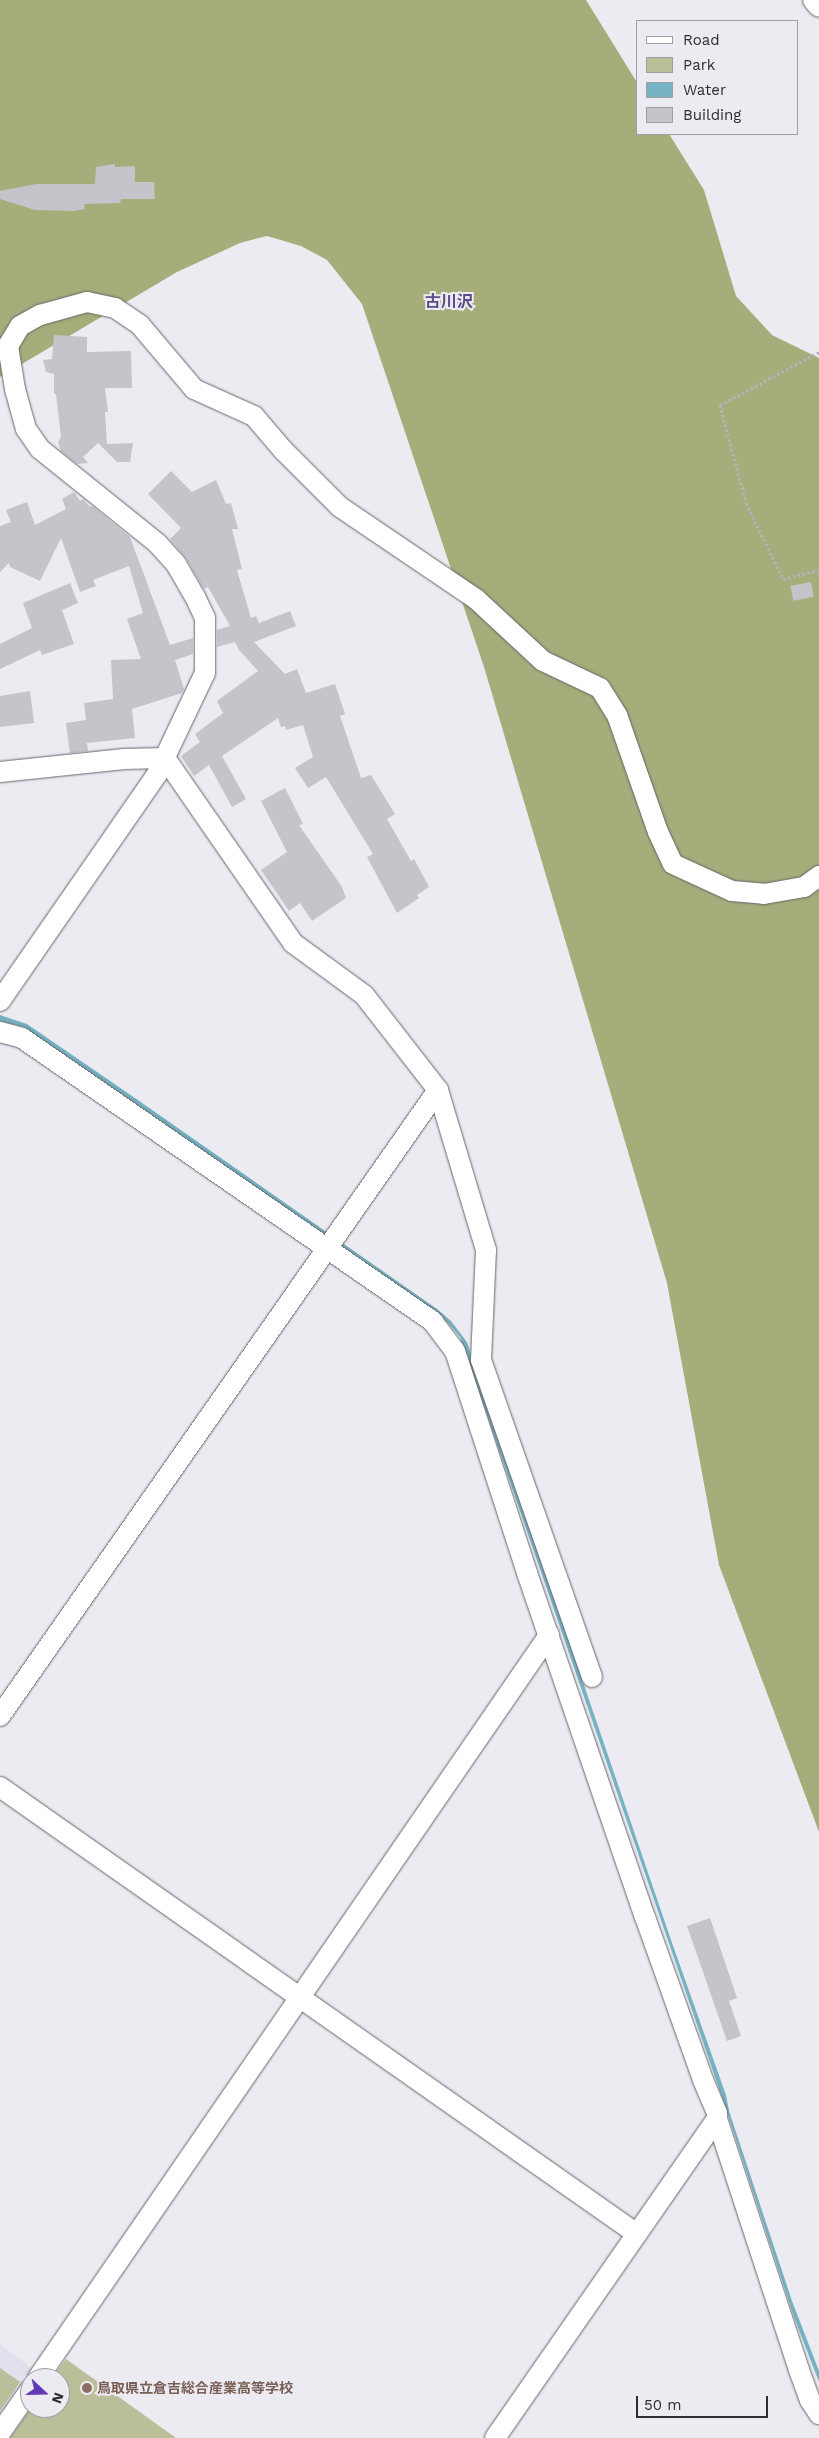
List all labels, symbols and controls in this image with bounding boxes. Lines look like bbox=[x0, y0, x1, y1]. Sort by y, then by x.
legend bbox=[636, 20, 799, 135]
text: Road bbox=[683, 31, 720, 49]
text: Park bbox=[683, 56, 715, 74]
text: Water bbox=[683, 81, 726, 99]
text: Building bbox=[683, 106, 741, 124]
district label: 古川沢 bbox=[425, 292, 473, 312]
north arrow bbox=[20, 2368, 70, 2418]
place label: 鳥取県立倉吉総合産業高等学校 bbox=[97, 2380, 293, 2396]
marker: 鳥取県立倉吉総合産業高等学校 bbox=[81, 2382, 93, 2394]
scale bar bbox=[639, 2386, 772, 2418]
text: N bbox=[49, 2390, 67, 2406]
text: 50 m bbox=[644, 2396, 681, 2414]

